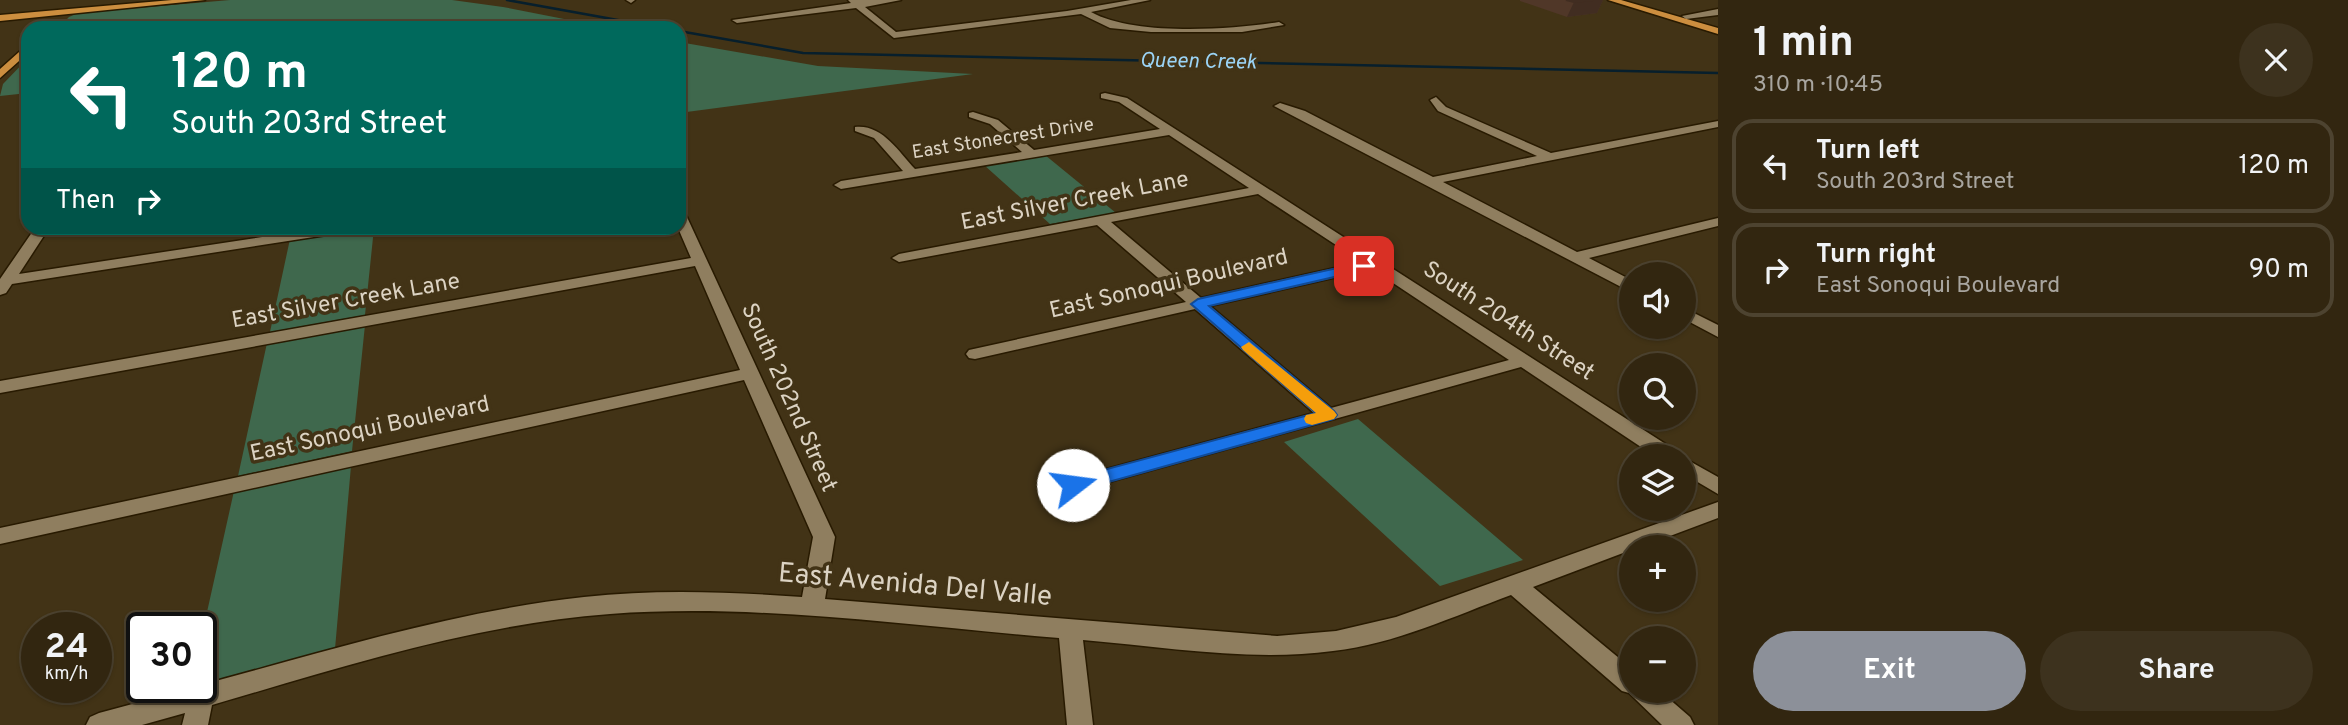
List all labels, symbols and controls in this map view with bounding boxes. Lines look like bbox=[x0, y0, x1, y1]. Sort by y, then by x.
text: 1 min bbox=[1753, 18, 1854, 71]
button: close bbox=[2239, 23, 2313, 97]
text: 120 m bbox=[171, 44, 308, 106]
water label: Queen Creek bbox=[1139, 47, 1257, 77]
icon: left bbox=[56, 49, 147, 140]
text: 310 m · 10:45 bbox=[1753, 71, 1883, 100]
text: South 203rd Street bbox=[171, 105, 447, 145]
street label: East Stonecrest Drive bbox=[910, 113, 1096, 165]
text: Turn left bbox=[1816, 135, 1920, 168]
icon: left bbox=[1757, 147, 1795, 185]
text: 120 m bbox=[2239, 150, 2309, 183]
street label: East Silver Creek Lane bbox=[959, 166, 1191, 238]
text: South 203rd Street bbox=[1816, 168, 2014, 197]
icon: right bbox=[129, 182, 167, 220]
text: Then bbox=[56, 185, 115, 218]
pin bbox=[1334, 236, 1394, 296]
text: Turn right bbox=[1816, 239, 1936, 272]
street label: East Sonoqui Boulevard bbox=[1047, 243, 1291, 327]
icon: arrive bbox=[1345, 247, 1383, 285]
icon: right bbox=[1757, 251, 1795, 289]
text: 90 m bbox=[2249, 254, 2309, 287]
street label: South 204th Street bbox=[1417, 256, 1599, 388]
map controls bbox=[1619, 262, 1696, 703]
button: sound bbox=[1619, 262, 1696, 339]
street label: East Silver Creek Lane bbox=[229, 268, 463, 336]
text: East Sonoqui Boulevard bbox=[1816, 272, 2060, 301]
street label: South 202nd Street bbox=[733, 299, 843, 497]
button: search bbox=[1619, 353, 1696, 430]
street label: East Sonoqui Boulevard bbox=[248, 390, 492, 470]
button: layers bbox=[1619, 444, 1696, 521]
position arrow bbox=[1036, 448, 1110, 522]
button: + bbox=[1619, 535, 1696, 612]
street label: East Avenida Del Valle bbox=[777, 556, 1053, 616]
speed limit sign: 30 bbox=[126, 612, 217, 703]
text: 24 bbox=[45, 626, 88, 670]
button: − bbox=[1619, 626, 1696, 703]
button: Exit bbox=[1753, 631, 2026, 711]
button: Share bbox=[2040, 631, 2313, 711]
text: km/h bbox=[45, 663, 88, 686]

